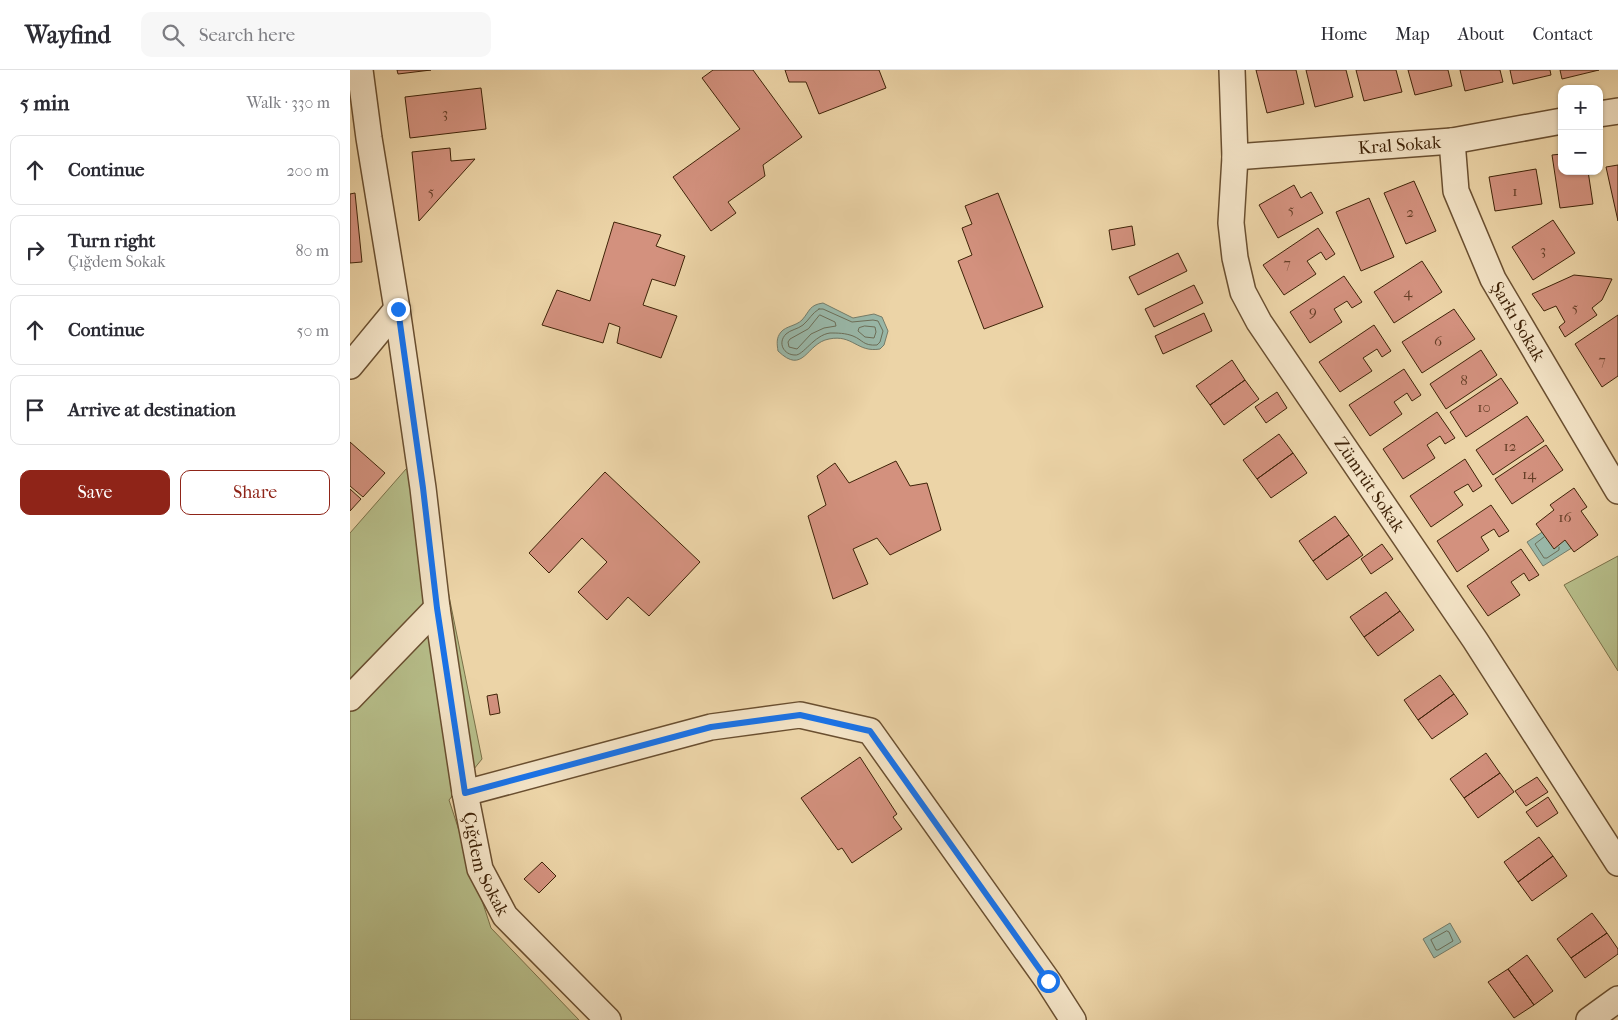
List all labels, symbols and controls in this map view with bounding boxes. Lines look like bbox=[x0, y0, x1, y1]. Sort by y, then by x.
search box bbox=[141, 12, 491, 57]
text: Wayfind bbox=[25, 21, 111, 49]
icon: search bbox=[159, 21, 187, 49]
text: Search here bbox=[199, 24, 295, 46]
text: Home bbox=[1320, 24, 1367, 45]
text: Map bbox=[1395, 24, 1430, 45]
text: About bbox=[1458, 24, 1504, 45]
text: Contact bbox=[1532, 24, 1593, 45]
map controls bbox=[1558, 85, 1603, 175]
button: + bbox=[1558, 85, 1603, 130]
text: 5 min bbox=[20, 91, 69, 115]
text: Walk · 330 m bbox=[247, 93, 330, 112]
house number: 3 bbox=[442, 104, 448, 122]
button: − bbox=[1558, 130, 1603, 175]
street label: Kral Sokak bbox=[1357, 132, 1443, 159]
icon: ahead bbox=[21, 156, 49, 184]
text: Continue bbox=[68, 159, 144, 181]
text: 200 m bbox=[286, 161, 329, 180]
house number: 5 bbox=[428, 182, 434, 200]
house number: 1 bbox=[1512, 182, 1518, 200]
house number: 5 bbox=[1288, 200, 1294, 218]
house number: 2 bbox=[1406, 203, 1414, 221]
text: Turn right bbox=[68, 230, 155, 252]
icon: right bbox=[21, 236, 49, 264]
text: 80 m bbox=[295, 241, 329, 260]
house number: 3 bbox=[1540, 241, 1546, 259]
text: Çığdem Sokak bbox=[68, 252, 166, 271]
house number: 7 bbox=[1283, 254, 1291, 272]
street label: Şarkı Sokak bbox=[1486, 278, 1550, 366]
house number: 4 bbox=[1404, 283, 1414, 301]
route end bbox=[387, 298, 410, 321]
house number: 5 bbox=[1572, 298, 1578, 316]
house number: 9 bbox=[1309, 302, 1317, 320]
icon: ahead bbox=[21, 316, 49, 344]
text: Continue bbox=[68, 319, 144, 341]
text: 50 m bbox=[297, 321, 329, 340]
house number: 6 bbox=[1434, 332, 1443, 350]
house number: 7 bbox=[1598, 351, 1606, 369]
house number: 8 bbox=[1460, 371, 1468, 389]
icon: arrive bbox=[21, 396, 49, 424]
house number: 10 bbox=[1477, 398, 1491, 416]
text: Arrive at destination bbox=[68, 399, 236, 421]
street label: Zümrüt Sokak bbox=[1329, 433, 1409, 537]
house number: 12 bbox=[1503, 437, 1517, 455]
house number: 14 bbox=[1522, 465, 1537, 483]
button: Save bbox=[20, 470, 170, 515]
button: Share bbox=[180, 470, 330, 515]
house number: 16 bbox=[1558, 508, 1573, 526]
street label: Çığdem Sokak bbox=[457, 810, 513, 920]
route start bbox=[1037, 970, 1060, 993]

